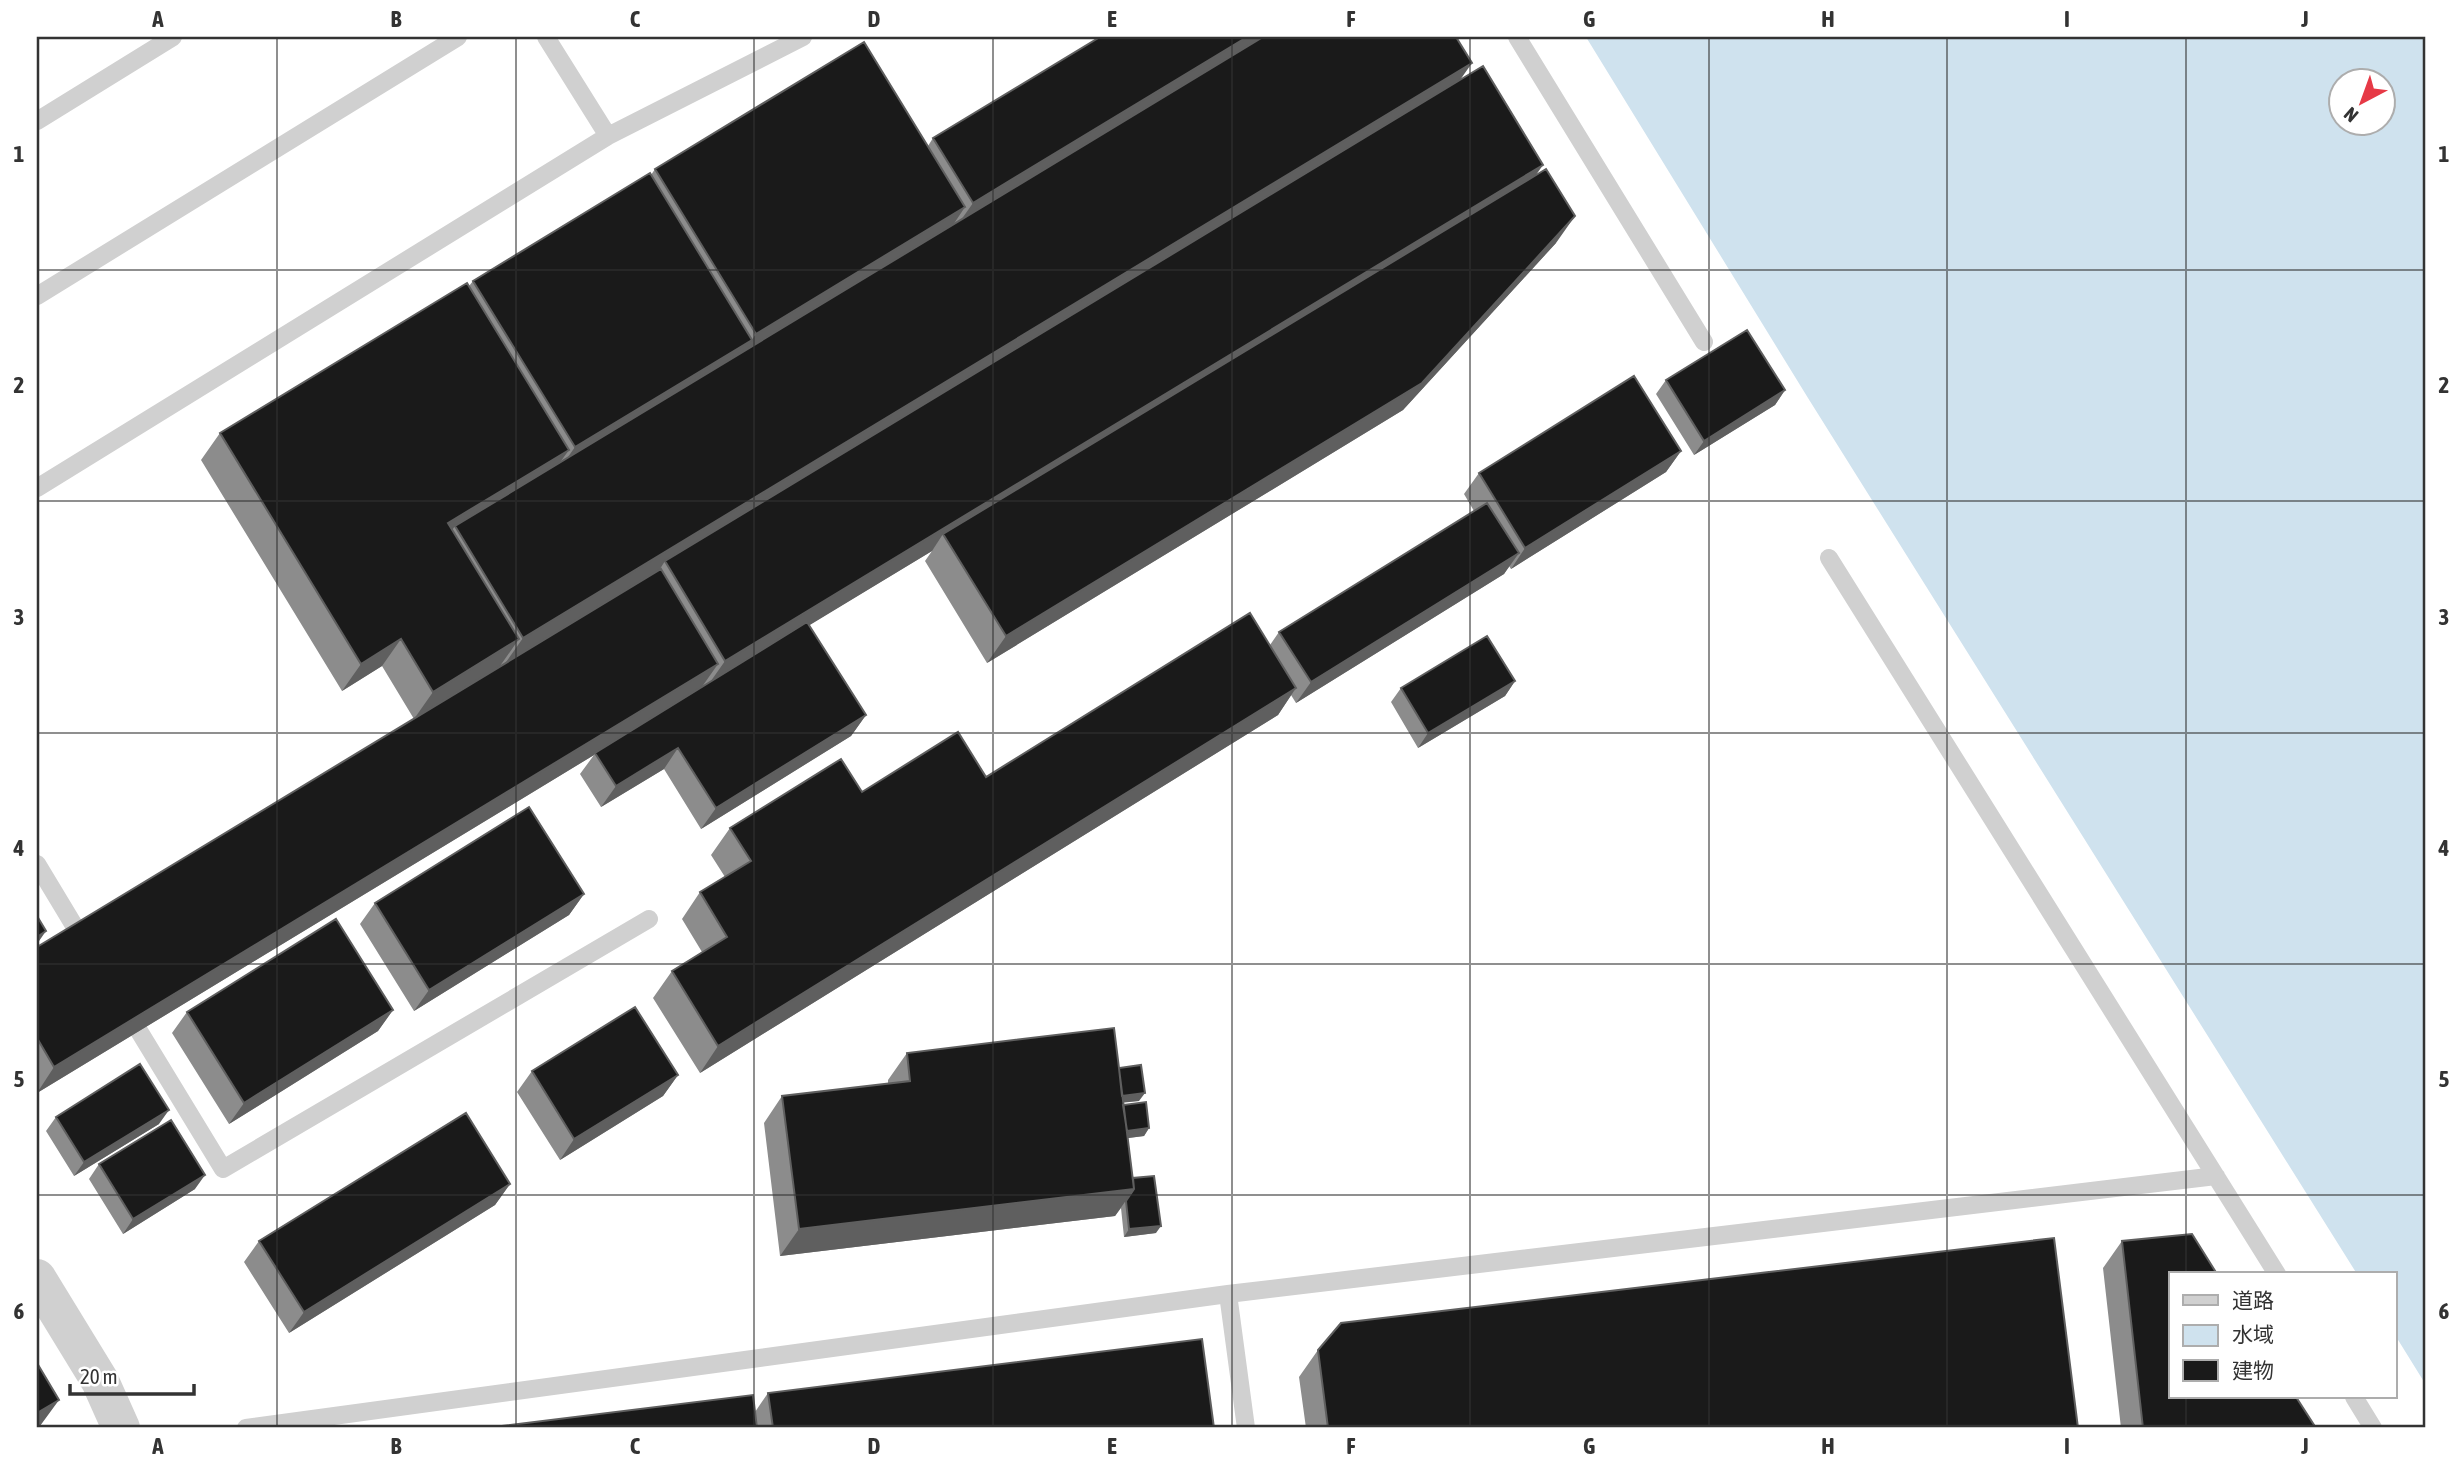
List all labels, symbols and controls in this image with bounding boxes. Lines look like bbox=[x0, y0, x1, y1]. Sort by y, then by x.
text: A bbox=[151, 6, 164, 32]
text: B bbox=[391, 6, 402, 32]
text: C bbox=[630, 6, 641, 32]
text: D bbox=[868, 6, 881, 32]
text: E bbox=[1107, 6, 1117, 32]
text: F bbox=[1346, 6, 1356, 32]
text: G bbox=[1583, 6, 1595, 32]
text: H bbox=[1821, 6, 1835, 32]
text: I bbox=[2064, 6, 2070, 32]
text: J bbox=[2300, 6, 2309, 32]
north arrow bbox=[2326, 66, 2396, 136]
text: N bbox=[2339, 103, 2362, 127]
text: 1 bbox=[14, 141, 25, 167]
text: 1 bbox=[2439, 141, 2450, 167]
text: 2 bbox=[14, 372, 24, 398]
text: 2 bbox=[2439, 372, 2449, 398]
text: 3 bbox=[14, 604, 24, 630]
text: 3 bbox=[2439, 604, 2449, 630]
text: 4 bbox=[13, 835, 25, 861]
text: 4 bbox=[2438, 835, 2450, 861]
text: 5 bbox=[14, 1066, 25, 1092]
text: 5 bbox=[2439, 1066, 2450, 1092]
legend bbox=[2169, 1272, 2396, 1398]
text: 道路 bbox=[2232, 1288, 2274, 1312]
text: 6 bbox=[14, 1298, 25, 1324]
text: 6 bbox=[2439, 1298, 2450, 1324]
text: 水域 bbox=[2232, 1322, 2274, 1346]
scale bar bbox=[70, 1353, 194, 1397]
text: 建物 bbox=[2232, 1358, 2274, 1382]
text: 20 m bbox=[80, 1364, 118, 1388]
text: A bbox=[151, 1433, 164, 1459]
text: B bbox=[391, 1433, 402, 1459]
text: C bbox=[630, 1433, 641, 1459]
text: D bbox=[868, 1433, 881, 1459]
text: E bbox=[1107, 1433, 1117, 1459]
text: F bbox=[1346, 1433, 1356, 1459]
text: G bbox=[1583, 1433, 1595, 1459]
text: H bbox=[1821, 1433, 1835, 1459]
text: I bbox=[2064, 1433, 2070, 1459]
text: J bbox=[2300, 1433, 2309, 1459]

